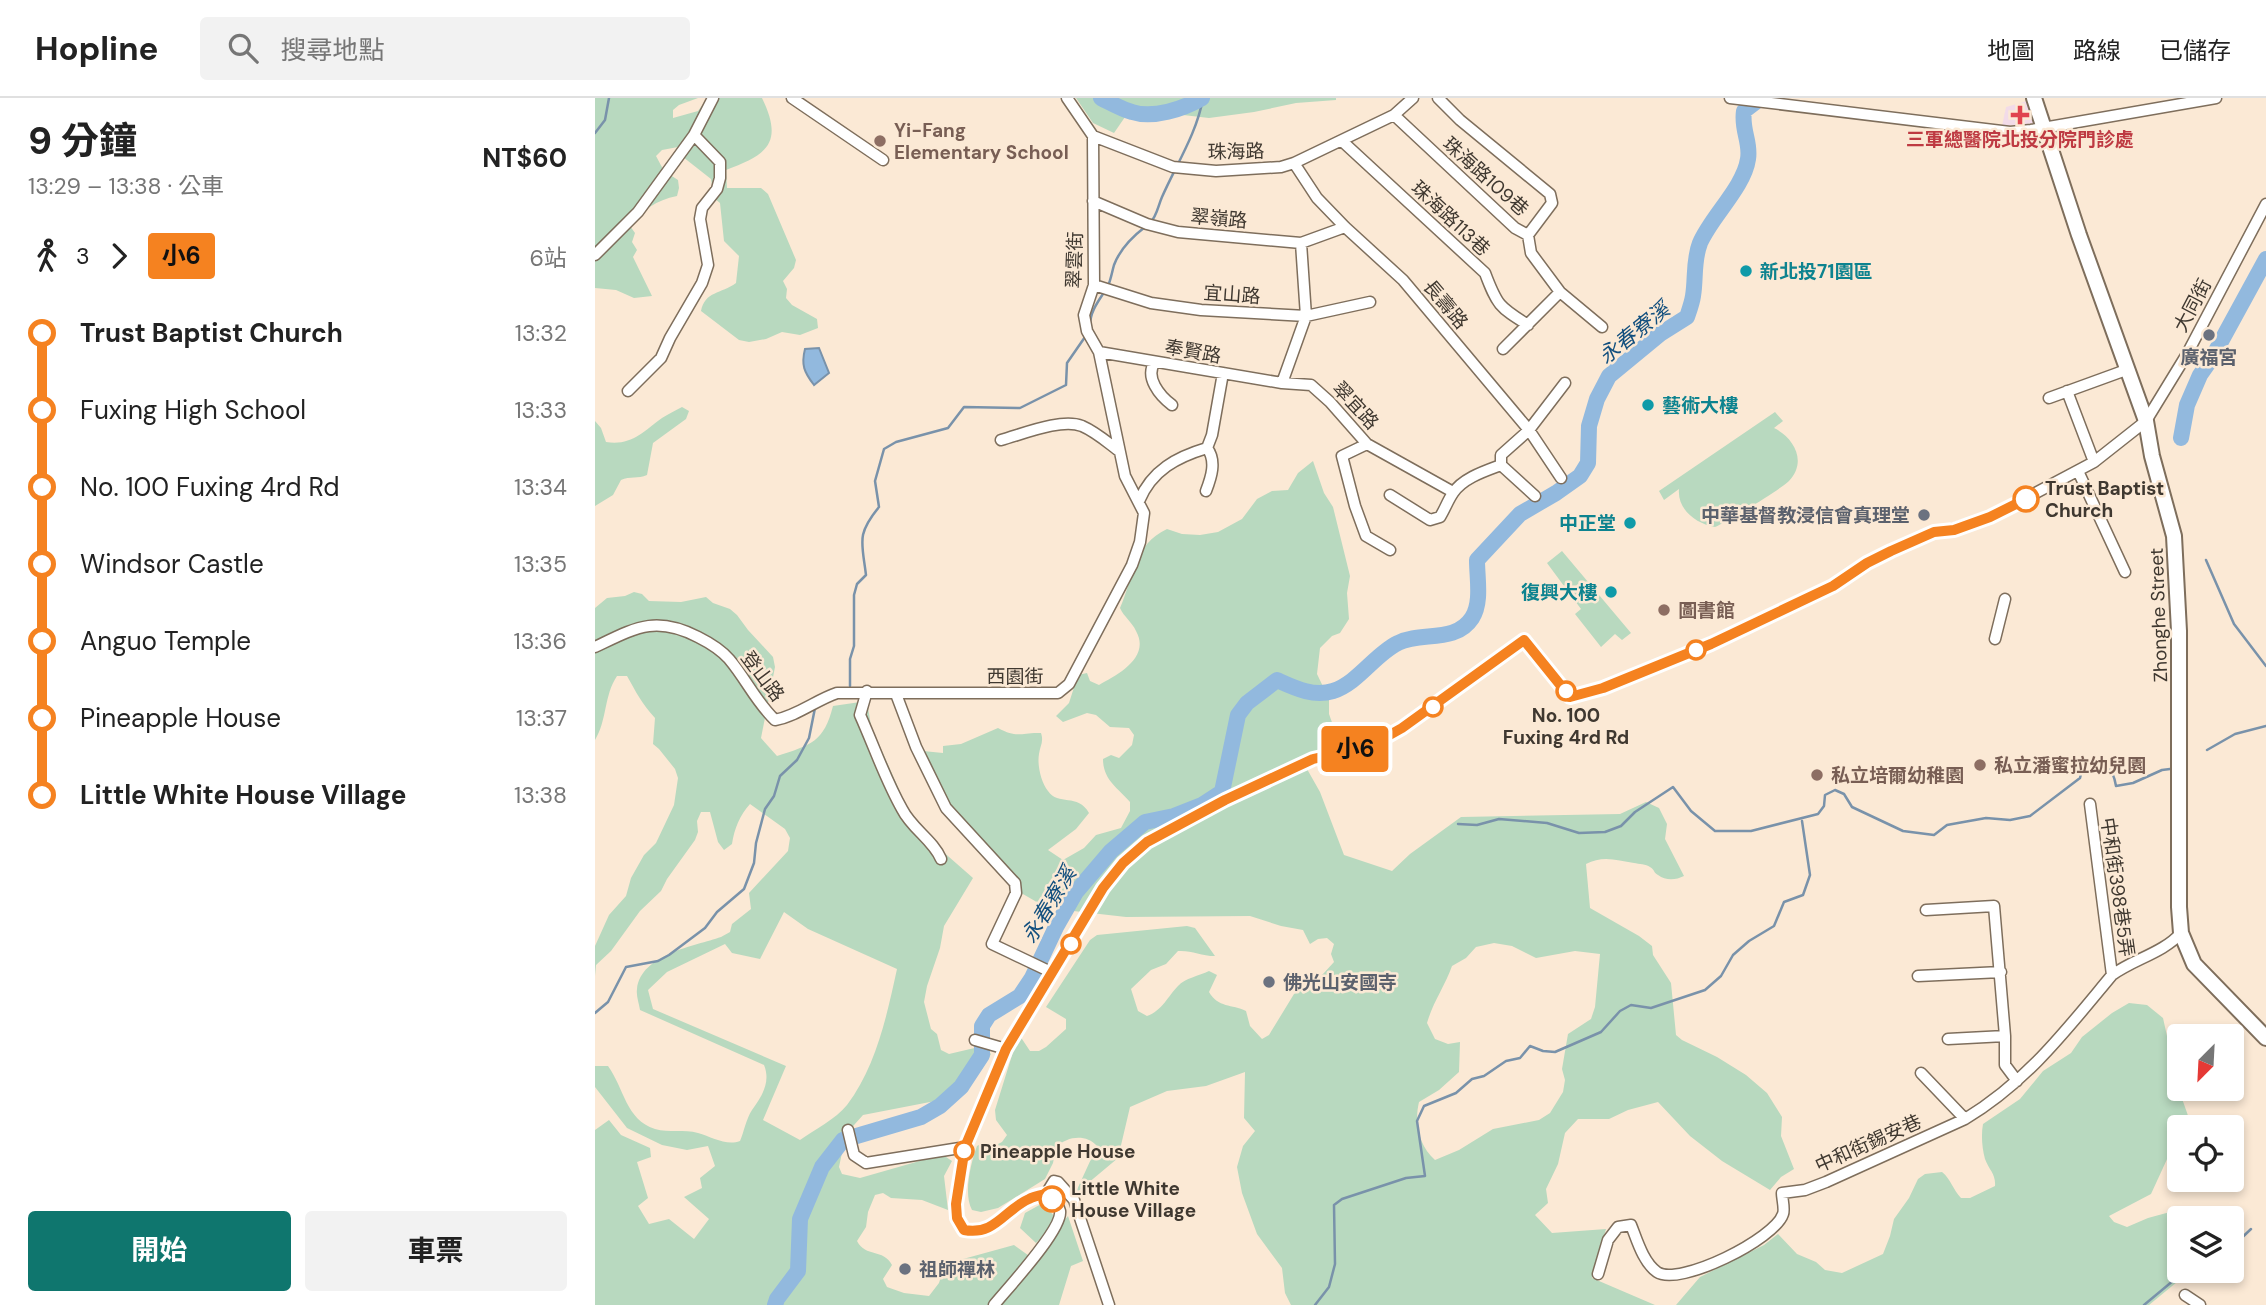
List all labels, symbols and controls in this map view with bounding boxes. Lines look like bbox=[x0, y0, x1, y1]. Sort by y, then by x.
search box bbox=[200, 17, 690, 80]
text: Hopline bbox=[35, 27, 158, 70]
icon: search bbox=[224, 29, 262, 67]
text: 搜尋地點 bbox=[280, 33, 384, 67]
text: 地圖 bbox=[1987, 35, 2035, 66]
text: 路線 bbox=[2073, 35, 2121, 66]
text: 已儲存 bbox=[2159, 35, 2231, 66]
marker: 三軍總醫院北投分院門診處 bbox=[2010, 105, 2030, 125]
text: 9 分鐘 bbox=[28, 116, 137, 166]
place label: Yi-Fang Elementary School bbox=[894, 118, 1069, 165]
place label: 三軍總醫院北投分院門診處 bbox=[1906, 127, 2134, 152]
street label: 珠海路109巷 bbox=[1438, 131, 1534, 221]
marker: Yi-Fang Elementary School bbox=[872, 133, 888, 149]
street label: 珠海路 bbox=[1207, 139, 1265, 164]
text: NT$60 bbox=[482, 141, 567, 175]
text: 13:29 – 13:38 · 公車 bbox=[28, 171, 224, 201]
street label: 珠海路113巷 bbox=[1406, 175, 1495, 261]
street label: 翠嶺路 bbox=[1189, 204, 1248, 233]
street label: 翠雲街 bbox=[1061, 231, 1088, 289]
icon: walk bbox=[28, 237, 66, 275]
icon: forward bbox=[100, 237, 138, 275]
text: 小6 bbox=[162, 240, 201, 271]
text: 3 bbox=[76, 241, 90, 271]
text: 6站 bbox=[530, 243, 567, 273]
place label: 新北投71園區 bbox=[1760, 259, 1873, 284]
marker: 新北投71園區 bbox=[1738, 263, 1754, 279]
street label: 長壽路 bbox=[1418, 274, 1474, 334]
street label: 大同街 bbox=[2168, 274, 2217, 336]
street label: 宜山路 bbox=[1203, 280, 1261, 309]
water label: 永春寮溪 bbox=[1593, 294, 1678, 370]
text: Trust Baptist Church bbox=[80, 316, 343, 350]
text: 13:32 bbox=[515, 318, 567, 348]
marker: 廣福宮 bbox=[2201, 327, 2217, 343]
street label: 奉賢路 bbox=[1163, 334, 1223, 369]
place label: 廣福宮 bbox=[2180, 345, 2238, 370]
street label: 翠宜路 bbox=[1327, 376, 1384, 435]
text: Fuxing High School bbox=[80, 393, 306, 427]
place label: 藝術大樓 bbox=[1662, 393, 1738, 418]
text: 13:33 bbox=[514, 395, 567, 425]
marker: 藝術大樓 bbox=[1640, 397, 1656, 413]
text: No. 100 Fuxing 4rd Rd bbox=[80, 470, 339, 504]
text: 13:34 bbox=[514, 472, 567, 502]
place label: Trust Baptist Church bbox=[2045, 476, 2164, 523]
marker: Trust Baptist Church bbox=[2013, 486, 2039, 512]
place label: 中華基督教浸信會真理堂 bbox=[1701, 503, 1910, 528]
marker: 中華基督教浸信會真理堂 bbox=[1916, 507, 1932, 523]
place label: 中正堂 bbox=[1559, 511, 1616, 536]
marker: 中正堂 bbox=[1622, 515, 1638, 531]
text: Windsor Castle bbox=[80, 547, 264, 581]
street label: Zhonghe Street bbox=[2144, 547, 2173, 683]
text: 13:35 bbox=[514, 549, 567, 579]
place label: 復興大樓 bbox=[1521, 580, 1597, 605]
marker: 復興大樓 bbox=[1603, 584, 1619, 600]
place label: 圖書館 bbox=[1678, 598, 1735, 623]
marker: 圖書館 bbox=[1656, 602, 1672, 618]
text: Anguo Temple bbox=[80, 624, 251, 658]
text: 13:36 bbox=[514, 626, 567, 656]
unlabelled marker bbox=[1686, 640, 1706, 660]
street label: 登山路 bbox=[735, 646, 790, 707]
street label: 西園街 bbox=[986, 664, 1044, 689]
marker: No. 100 Fuxing 4rd Rd bbox=[1556, 681, 1576, 701]
unlabelled marker bbox=[1423, 697, 1443, 717]
text: Pineapple House bbox=[80, 701, 281, 735]
text: 13:37 bbox=[516, 703, 567, 733]
place label: No. 100 Fuxing 4rd Rd bbox=[1503, 703, 1629, 750]
line badge: 小6 bbox=[1323, 726, 1387, 772]
text: 小6 bbox=[1335, 733, 1375, 764]
place label: 私立潘蜜拉幼兒園 bbox=[1994, 753, 2146, 778]
marker: 私立潘蜜拉幼兒園 bbox=[1972, 757, 1988, 773]
place label: 私立培爾幼稚園 bbox=[1831, 763, 1964, 788]
marker: 私立培爾幼稚園 bbox=[1809, 767, 1825, 783]
text: Little White House Village bbox=[80, 778, 406, 812]
text: 13:38 bbox=[514, 780, 567, 810]
street label: 中和街398巷5弄 bbox=[2095, 816, 2140, 958]
water label: 永春寮溪 bbox=[1015, 859, 1084, 948]
unlabelled marker bbox=[1061, 934, 1081, 954]
place label: 佛光山安國寺 bbox=[1283, 970, 1397, 995]
marker: 佛光山安國寺 bbox=[1261, 974, 1277, 990]
north arrow bbox=[2167, 1024, 2243, 1101]
map controls bbox=[2167, 1024, 2244, 1283]
street label: 中和街錫安巷 bbox=[1811, 1109, 1925, 1178]
button: locate bbox=[2167, 1115, 2244, 1192]
place label: Pineapple House bbox=[980, 1139, 1135, 1164]
marker: Pineapple House bbox=[954, 1141, 974, 1161]
place label: Little White House Village bbox=[1071, 1176, 1196, 1223]
marker: Little White House Village bbox=[1039, 1186, 1065, 1212]
button: layers bbox=[2167, 1206, 2244, 1283]
button: 開始 bbox=[28, 1211, 291, 1291]
button: 車票 bbox=[305, 1211, 567, 1291]
place label: 祖師禪林 bbox=[919, 1257, 995, 1282]
marker: 祖師禪林 bbox=[897, 1261, 913, 1277]

